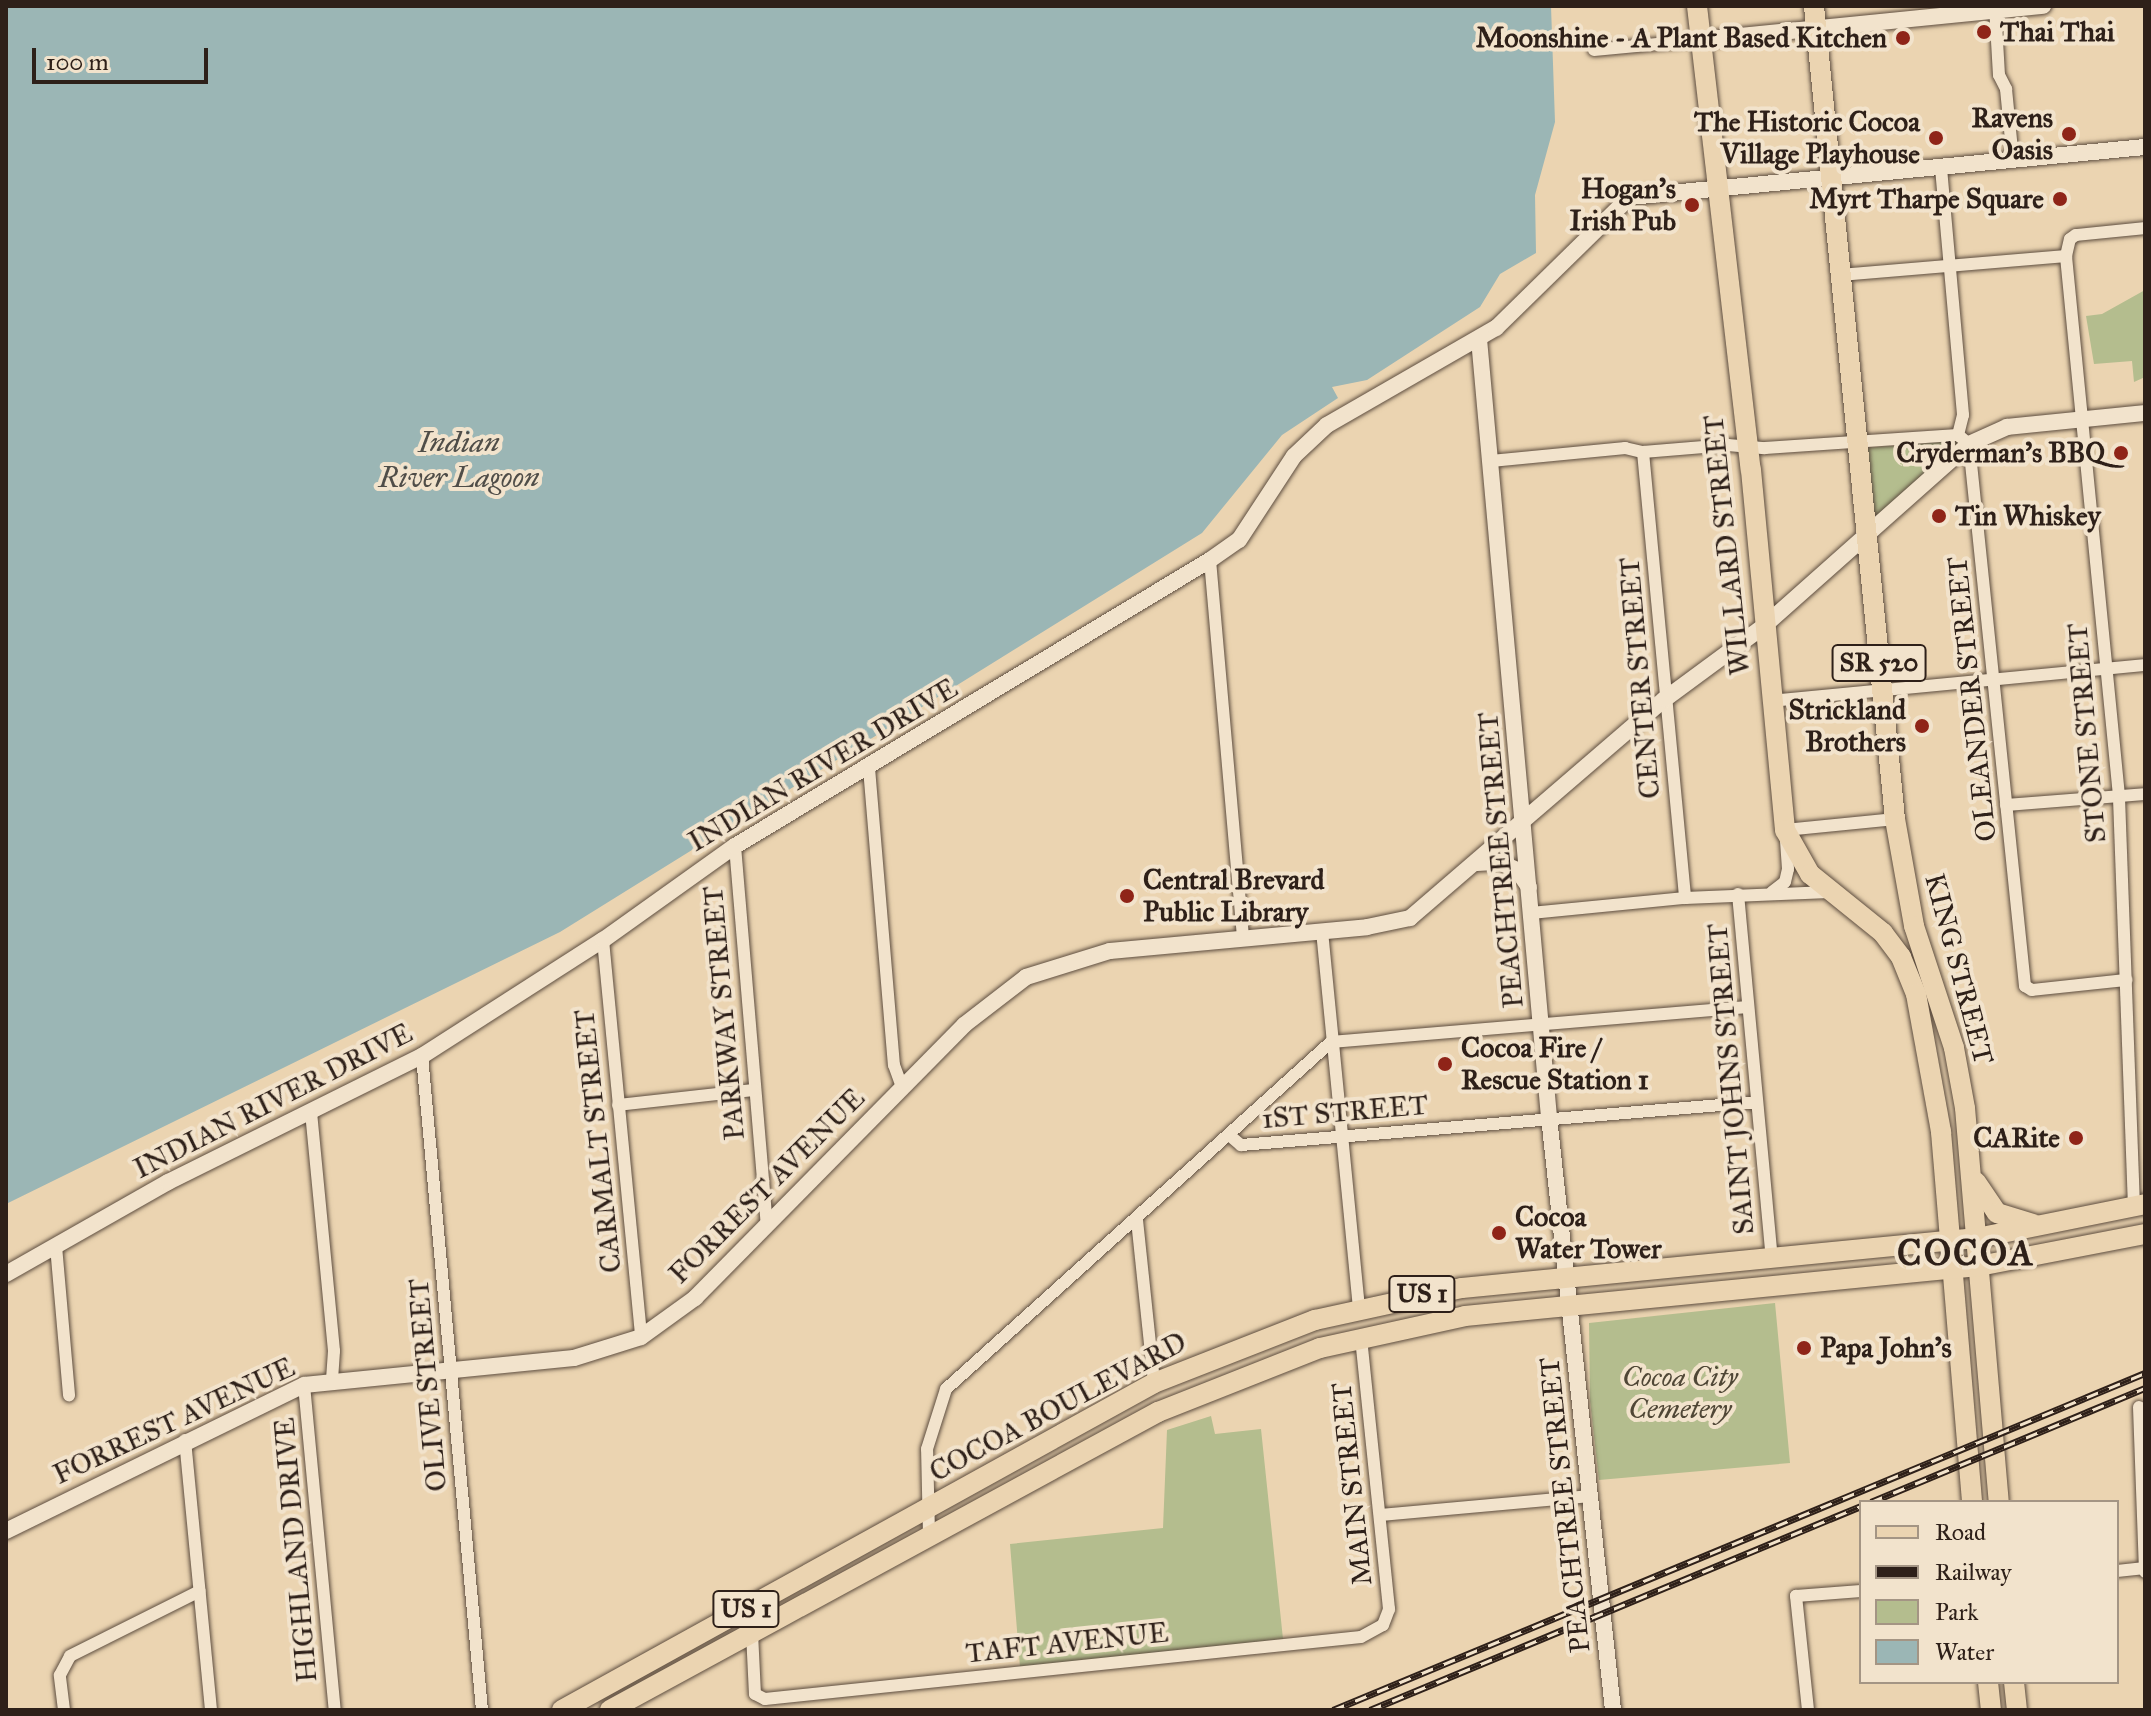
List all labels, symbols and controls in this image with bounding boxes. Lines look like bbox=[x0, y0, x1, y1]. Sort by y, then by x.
place label: Thai Thai bbox=[2000, 15, 2115, 49]
place label: Moonshine - A Plant Based Kitchen bbox=[1476, 21, 1887, 55]
marker: Thai Thai bbox=[1975, 23, 1993, 41]
marker: Moonshine - A Plant Based Kitchen bbox=[1894, 29, 1912, 47]
scale bar bbox=[36, 32, 212, 82]
text: 100 m bbox=[46, 47, 109, 77]
place label: Ravens Oasis bbox=[1972, 101, 2053, 167]
place label: The Historic Cocoa Village Playhouse bbox=[1694, 105, 1920, 171]
marker: Ravens Oasis bbox=[2060, 125, 2078, 143]
marker: The Historic Cocoa Village Playhouse bbox=[1927, 129, 1945, 147]
place label: Hogan's Irish Pub bbox=[1569, 172, 1676, 238]
place label: Myrt Tharpe Square bbox=[1809, 182, 2044, 216]
marker: Myrt Tharpe Square bbox=[2051, 190, 2069, 208]
marker: Hogan's Irish Pub bbox=[1683, 196, 1701, 214]
street label: WILLARD STREET bbox=[1697, 413, 1757, 677]
water label: Indian River Lagoon bbox=[379, 424, 539, 494]
place label: Cryderman's BBQ bbox=[1896, 436, 2105, 470]
marker: Cryderman's BBQ bbox=[2112, 444, 2130, 462]
place label: Tin Whiskey bbox=[1955, 499, 2101, 533]
marker: Tin Whiskey bbox=[1930, 507, 1948, 525]
street label: OLEANDER STREET bbox=[1940, 555, 2004, 843]
street label: CENTER STREET bbox=[1613, 556, 1667, 800]
street label: STONE STREET bbox=[2061, 622, 2113, 844]
road number: SR 520 bbox=[1831, 641, 1927, 685]
street label: INDIAN RIVER DRIVE bbox=[682, 671, 964, 859]
place label: Strickland Brothers bbox=[1788, 693, 1906, 759]
street label: PEACHTREE STREET bbox=[1471, 711, 1531, 1009]
marker: Strickland Brothers bbox=[1913, 717, 1931, 735]
place label: Central Brevard Public Library bbox=[1143, 863, 1324, 929]
street label: KING STREET bbox=[1917, 870, 2001, 1068]
street label: PARKWAY STREET bbox=[696, 885, 752, 1141]
marker: Central Brevard Public Library bbox=[1118, 887, 1136, 905]
street label: SAINT JOHNS STREET bbox=[1701, 922, 1761, 1236]
street label: CARMALT STREET bbox=[567, 1008, 629, 1274]
street label: INDIAN RIVER DRIVE bbox=[128, 1016, 418, 1186]
place label: Cocoa Fire / Rescue Station 1 bbox=[1461, 1031, 1649, 1097]
marker: Cocoa Fire / Rescue Station 1 bbox=[1436, 1055, 1454, 1073]
street label: FORREST AVENUE bbox=[662, 1081, 872, 1291]
street label: 1ST STREET bbox=[1261, 1088, 1429, 1136]
place label: CARite bbox=[1973, 1121, 2060, 1155]
marker: CARite bbox=[2067, 1129, 2085, 1147]
place label: Cocoa Water Tower bbox=[1515, 1200, 1661, 1266]
marker: Cocoa Water Tower bbox=[1490, 1224, 1508, 1242]
district label: COCOA bbox=[1897, 1232, 2035, 1276]
road number: US 1 bbox=[1388, 1272, 1456, 1316]
street label: OLIVE STREET bbox=[402, 1277, 454, 1493]
street label: COCOA BOULEVARD bbox=[924, 1325, 1192, 1489]
place label: Papa John's bbox=[1820, 1331, 1952, 1365]
marker: Papa John's bbox=[1795, 1339, 1813, 1357]
street label: FORREST AVENUE bbox=[48, 1350, 300, 1492]
street label: PEACHTREE STREET bbox=[1533, 1356, 1597, 1654]
park label: Cocoa City Cemetery bbox=[1622, 1360, 1738, 1426]
street label: MAIN STREET bbox=[1325, 1381, 1379, 1587]
street label: HIGHLAND DRIVE bbox=[268, 1416, 324, 1684]
legend bbox=[1859, 1500, 2119, 1684]
text: Road bbox=[1935, 1517, 1986, 1547]
text: Railway bbox=[1935, 1557, 2012, 1587]
road number: US 1 bbox=[712, 1587, 780, 1631]
text: Park bbox=[1935, 1597, 1978, 1627]
street label: TAFT AVENUE bbox=[964, 1616, 1170, 1670]
text: Water bbox=[1935, 1637, 1994, 1667]

